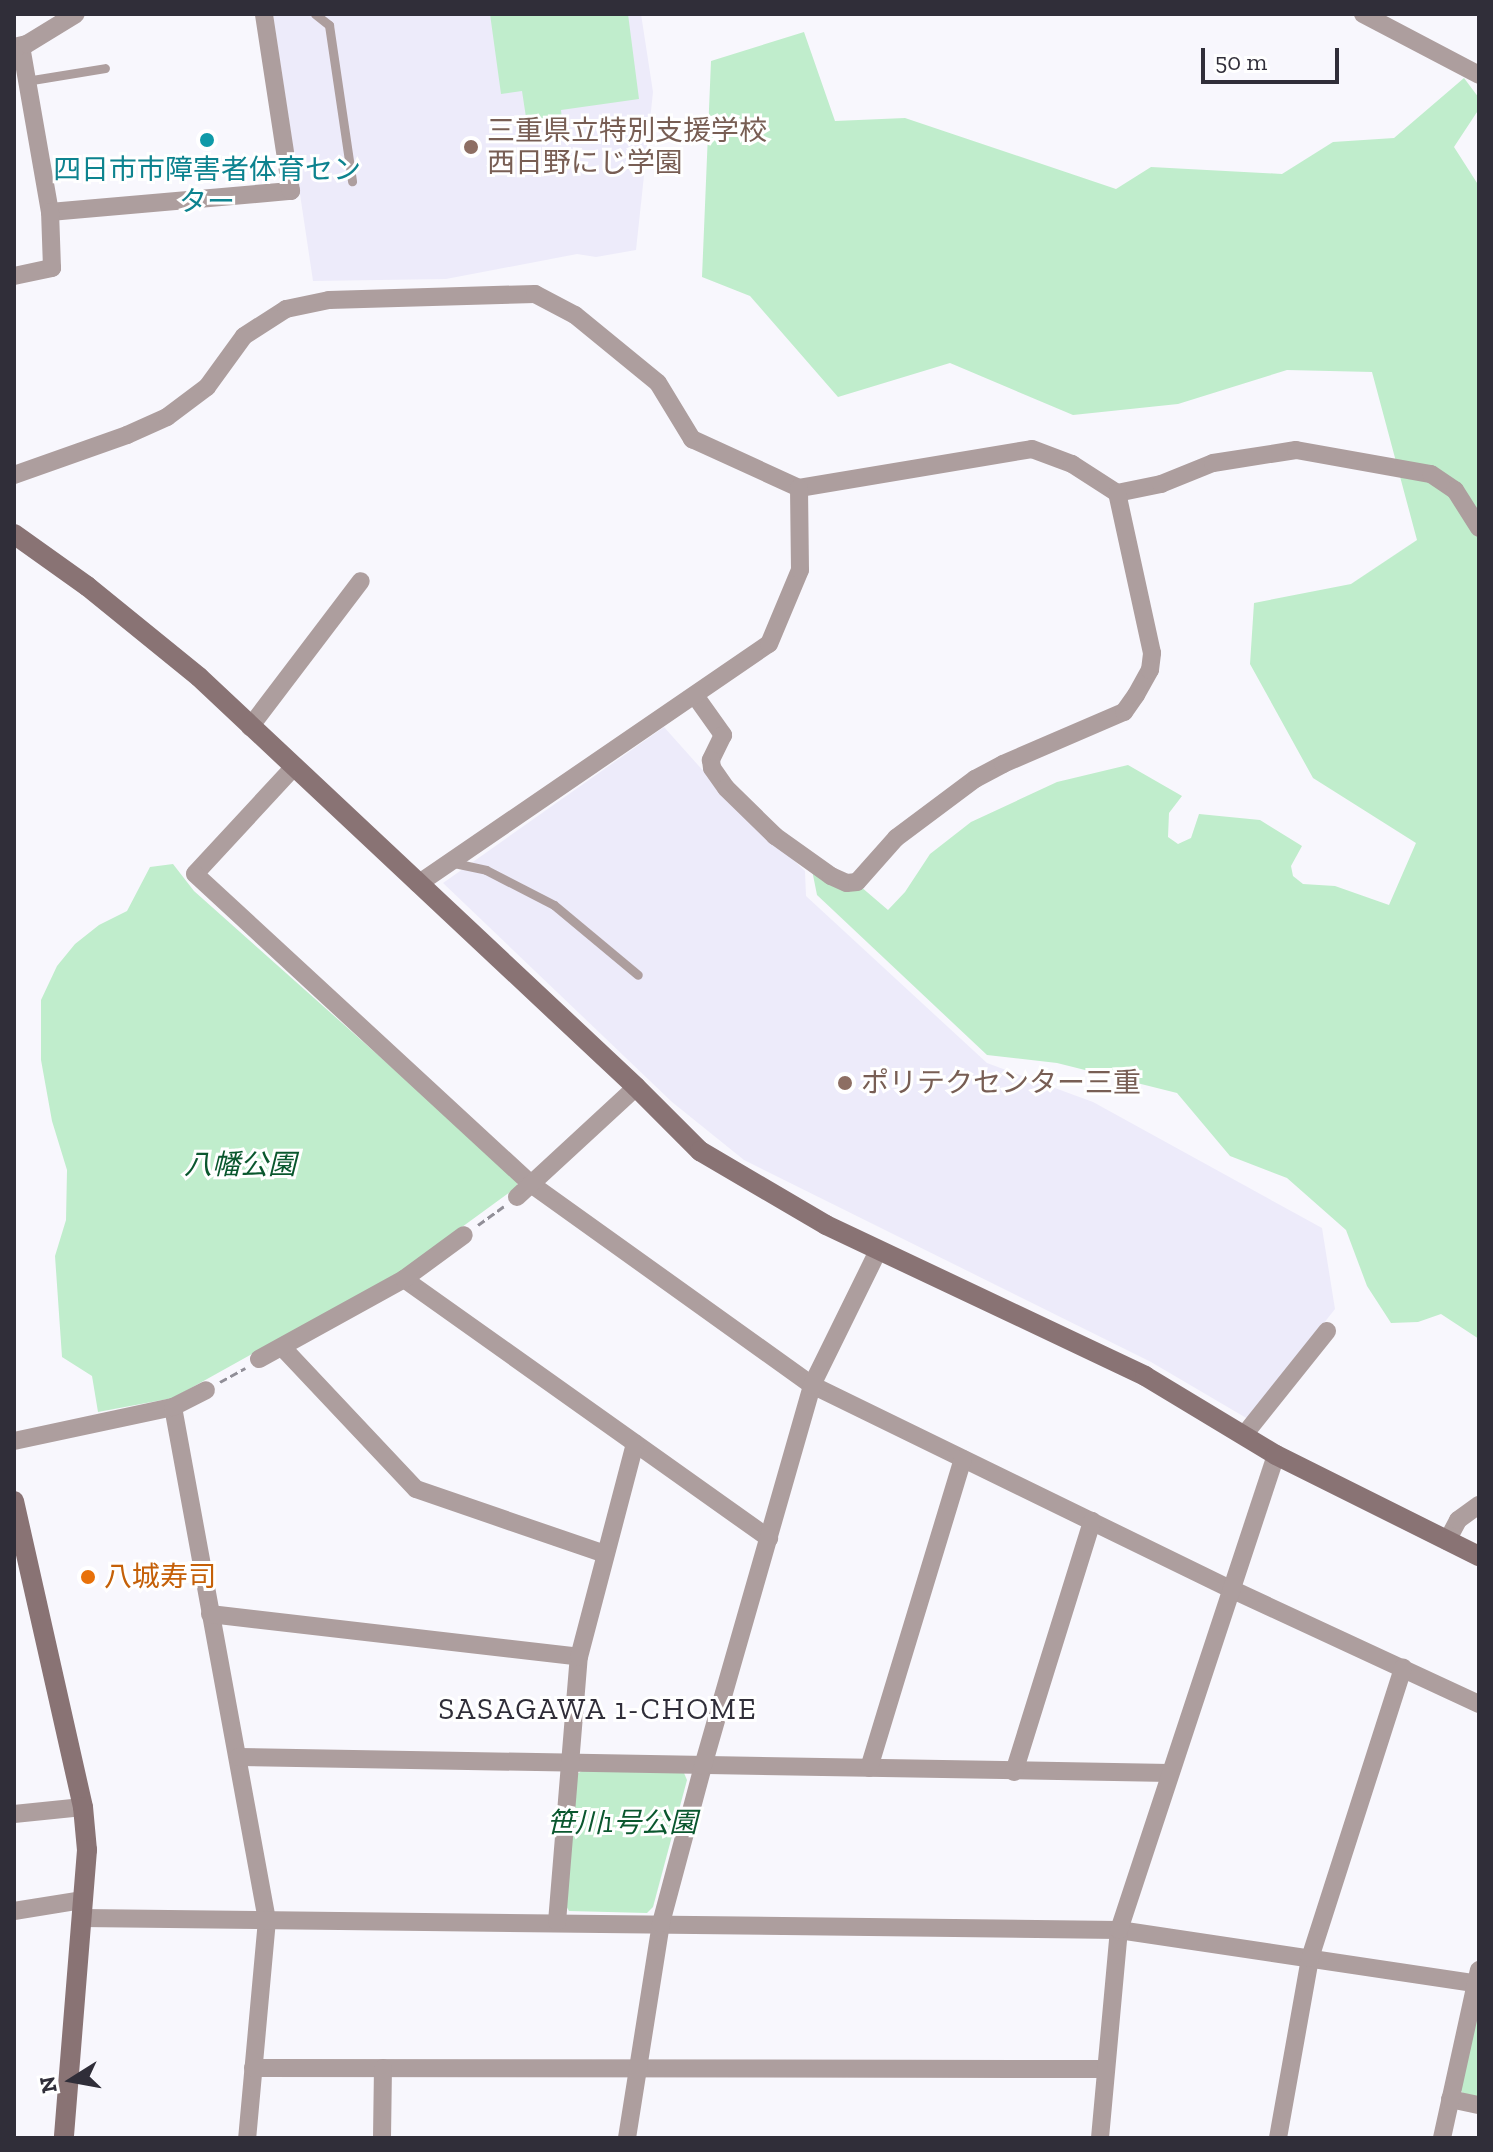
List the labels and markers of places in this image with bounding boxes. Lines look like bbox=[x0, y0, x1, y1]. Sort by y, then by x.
place label: 三重県立特別支援学校 西日野にじ学園 bbox=[487, 114, 767, 180]
marker: 四日市市障害者体育セン ター bbox=[198, 131, 216, 149]
marker: 三重県立特別支援学校 西日野にじ学園 bbox=[462, 138, 480, 156]
place label: 四日市市障害者体育セン ター bbox=[53, 153, 361, 219]
place label: ポリテクセンター三重 bbox=[861, 1066, 1141, 1100]
marker: ポリテクセンター三重 bbox=[836, 1074, 854, 1092]
place label: 八城寿司 bbox=[104, 1560, 216, 1594]
marker: 八城寿司 bbox=[79, 1568, 97, 1586]

